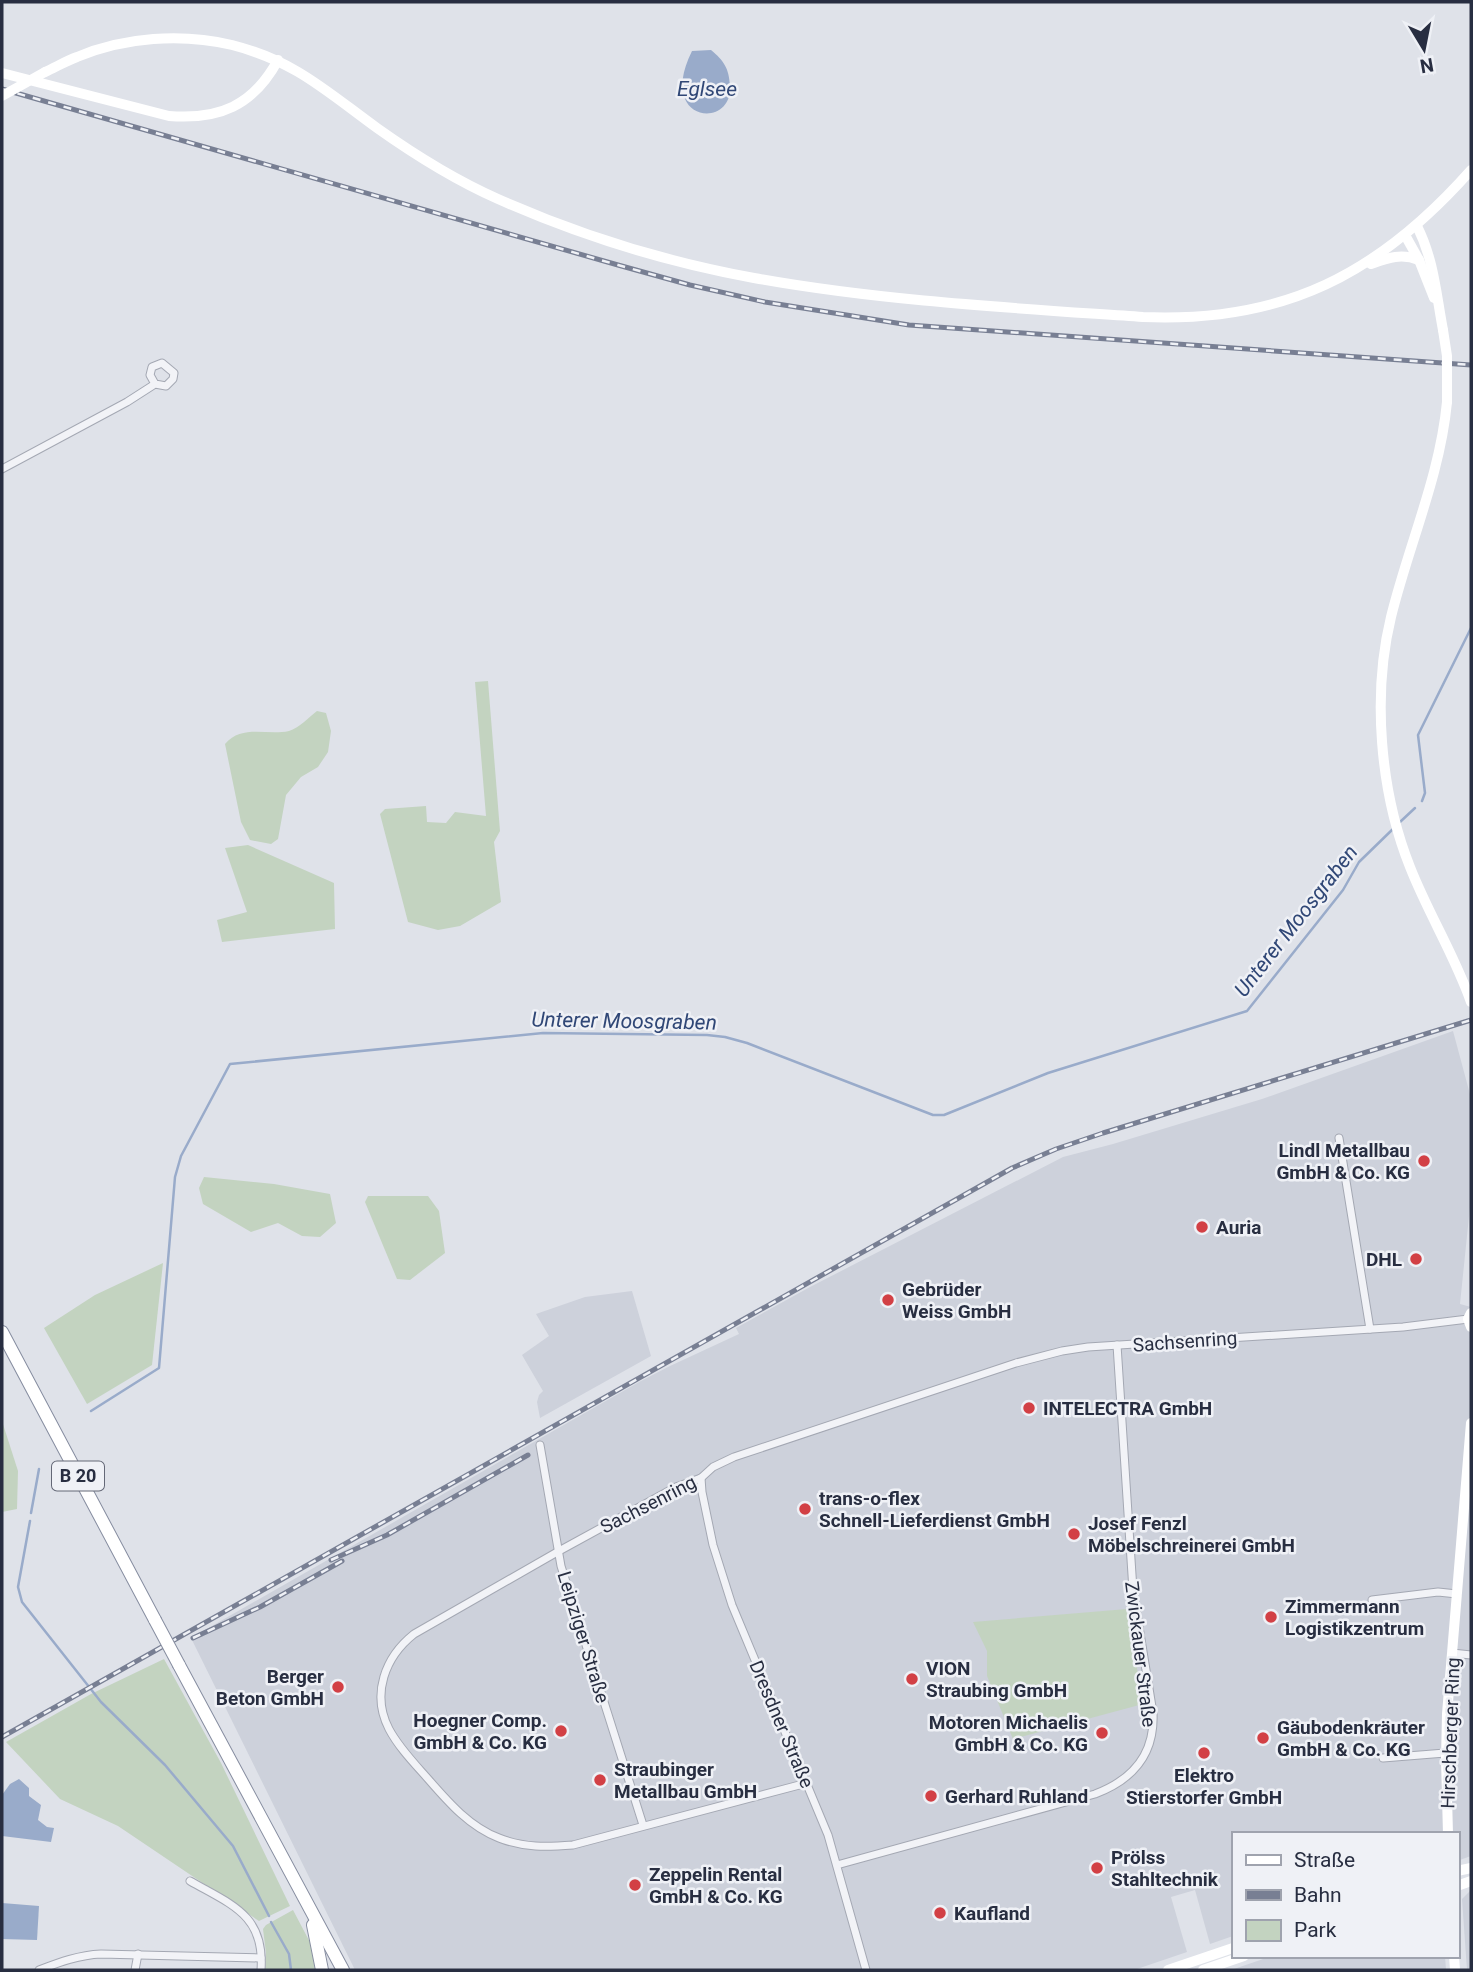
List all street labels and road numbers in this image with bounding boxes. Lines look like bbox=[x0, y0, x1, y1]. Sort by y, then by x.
street label: Sachsenring bbox=[1132, 1326, 1238, 1357]
road number: B 20 bbox=[52, 1462, 104, 1490]
street label: Sachsenring bbox=[596, 1470, 700, 1538]
street label: Leipziger Straße bbox=[553, 1568, 615, 1706]
street label: Zwickauer Straße bbox=[1120, 1580, 1161, 1728]
street label: Dresdner Straße bbox=[744, 1657, 819, 1791]
street label: Hirschberger Ring bbox=[1436, 1657, 1465, 1809]

